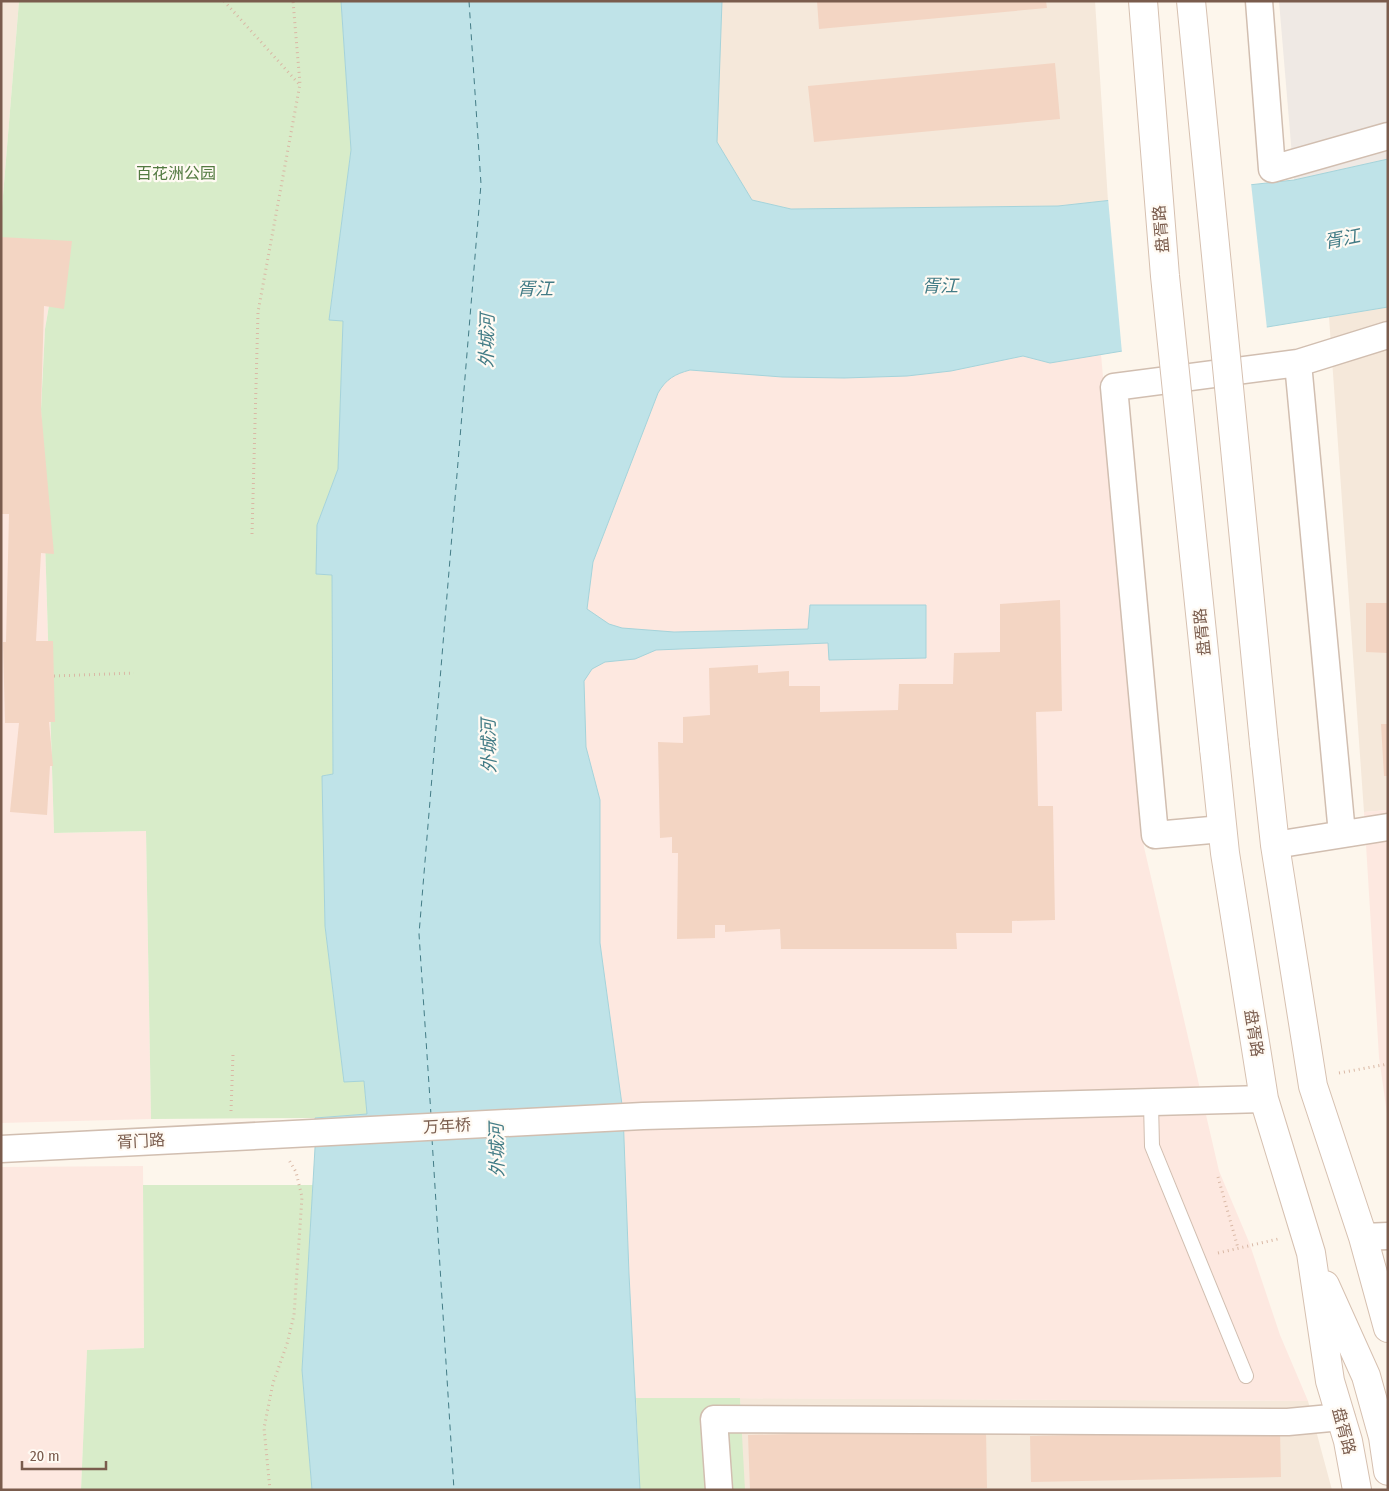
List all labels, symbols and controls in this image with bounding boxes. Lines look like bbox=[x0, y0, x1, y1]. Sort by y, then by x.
park label: 百花洲公园 bbox=[136, 164, 216, 183]
street label: 盘胥路 bbox=[1149, 204, 1173, 254]
water label: 胥江 bbox=[1322, 224, 1364, 253]
water label: 胥江 bbox=[922, 275, 960, 297]
water label: 胥江 bbox=[517, 278, 555, 300]
water label: 外城河 bbox=[476, 311, 499, 368]
street label: 盘胥路 bbox=[1190, 607, 1214, 657]
water label: 外城河 bbox=[477, 716, 500, 773]
street label: 盘胥路 bbox=[1241, 1008, 1267, 1058]
street label: 万年桥 bbox=[423, 1115, 471, 1137]
water label: 外城河 bbox=[485, 1120, 508, 1177]
street label: 胥门路 bbox=[117, 1130, 165, 1152]
street label: 盘胥路 bbox=[1329, 1405, 1359, 1457]
scale bar bbox=[22, 1438, 106, 1470]
text: 20 m bbox=[30, 1447, 60, 1465]

